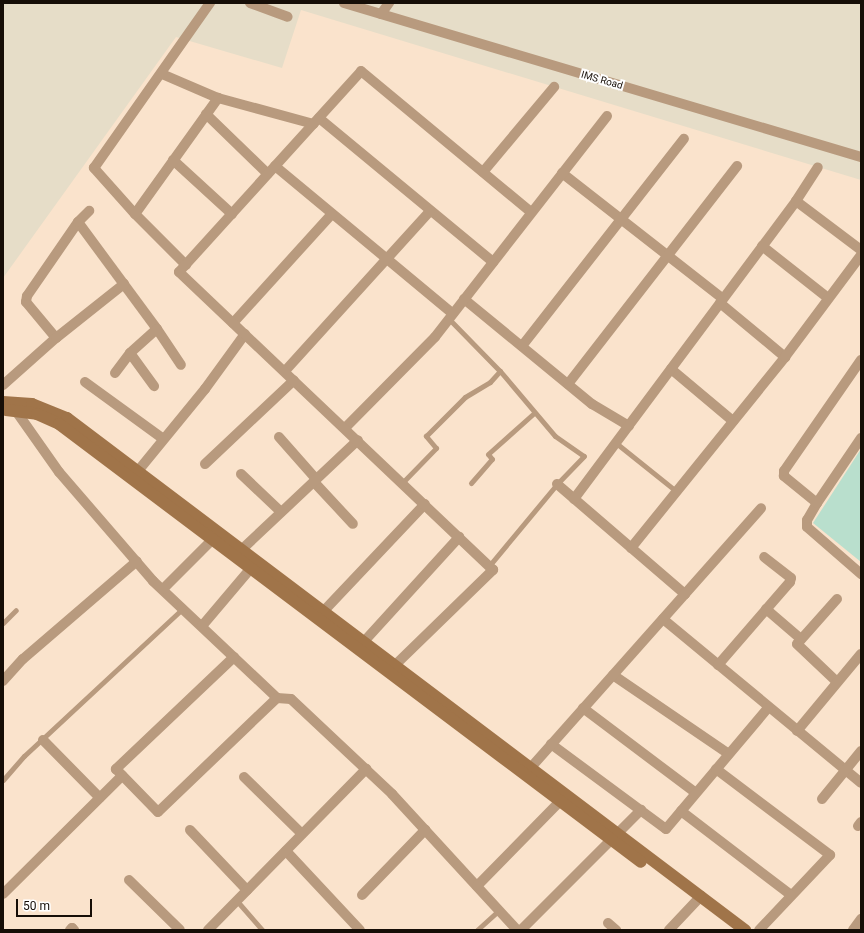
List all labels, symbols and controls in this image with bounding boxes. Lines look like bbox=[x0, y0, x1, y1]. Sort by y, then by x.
street label: IMS Road bbox=[580, 68, 624, 92]
scale bar bbox=[18, 891, 94, 917]
text: 50 m bbox=[23, 899, 50, 913]

